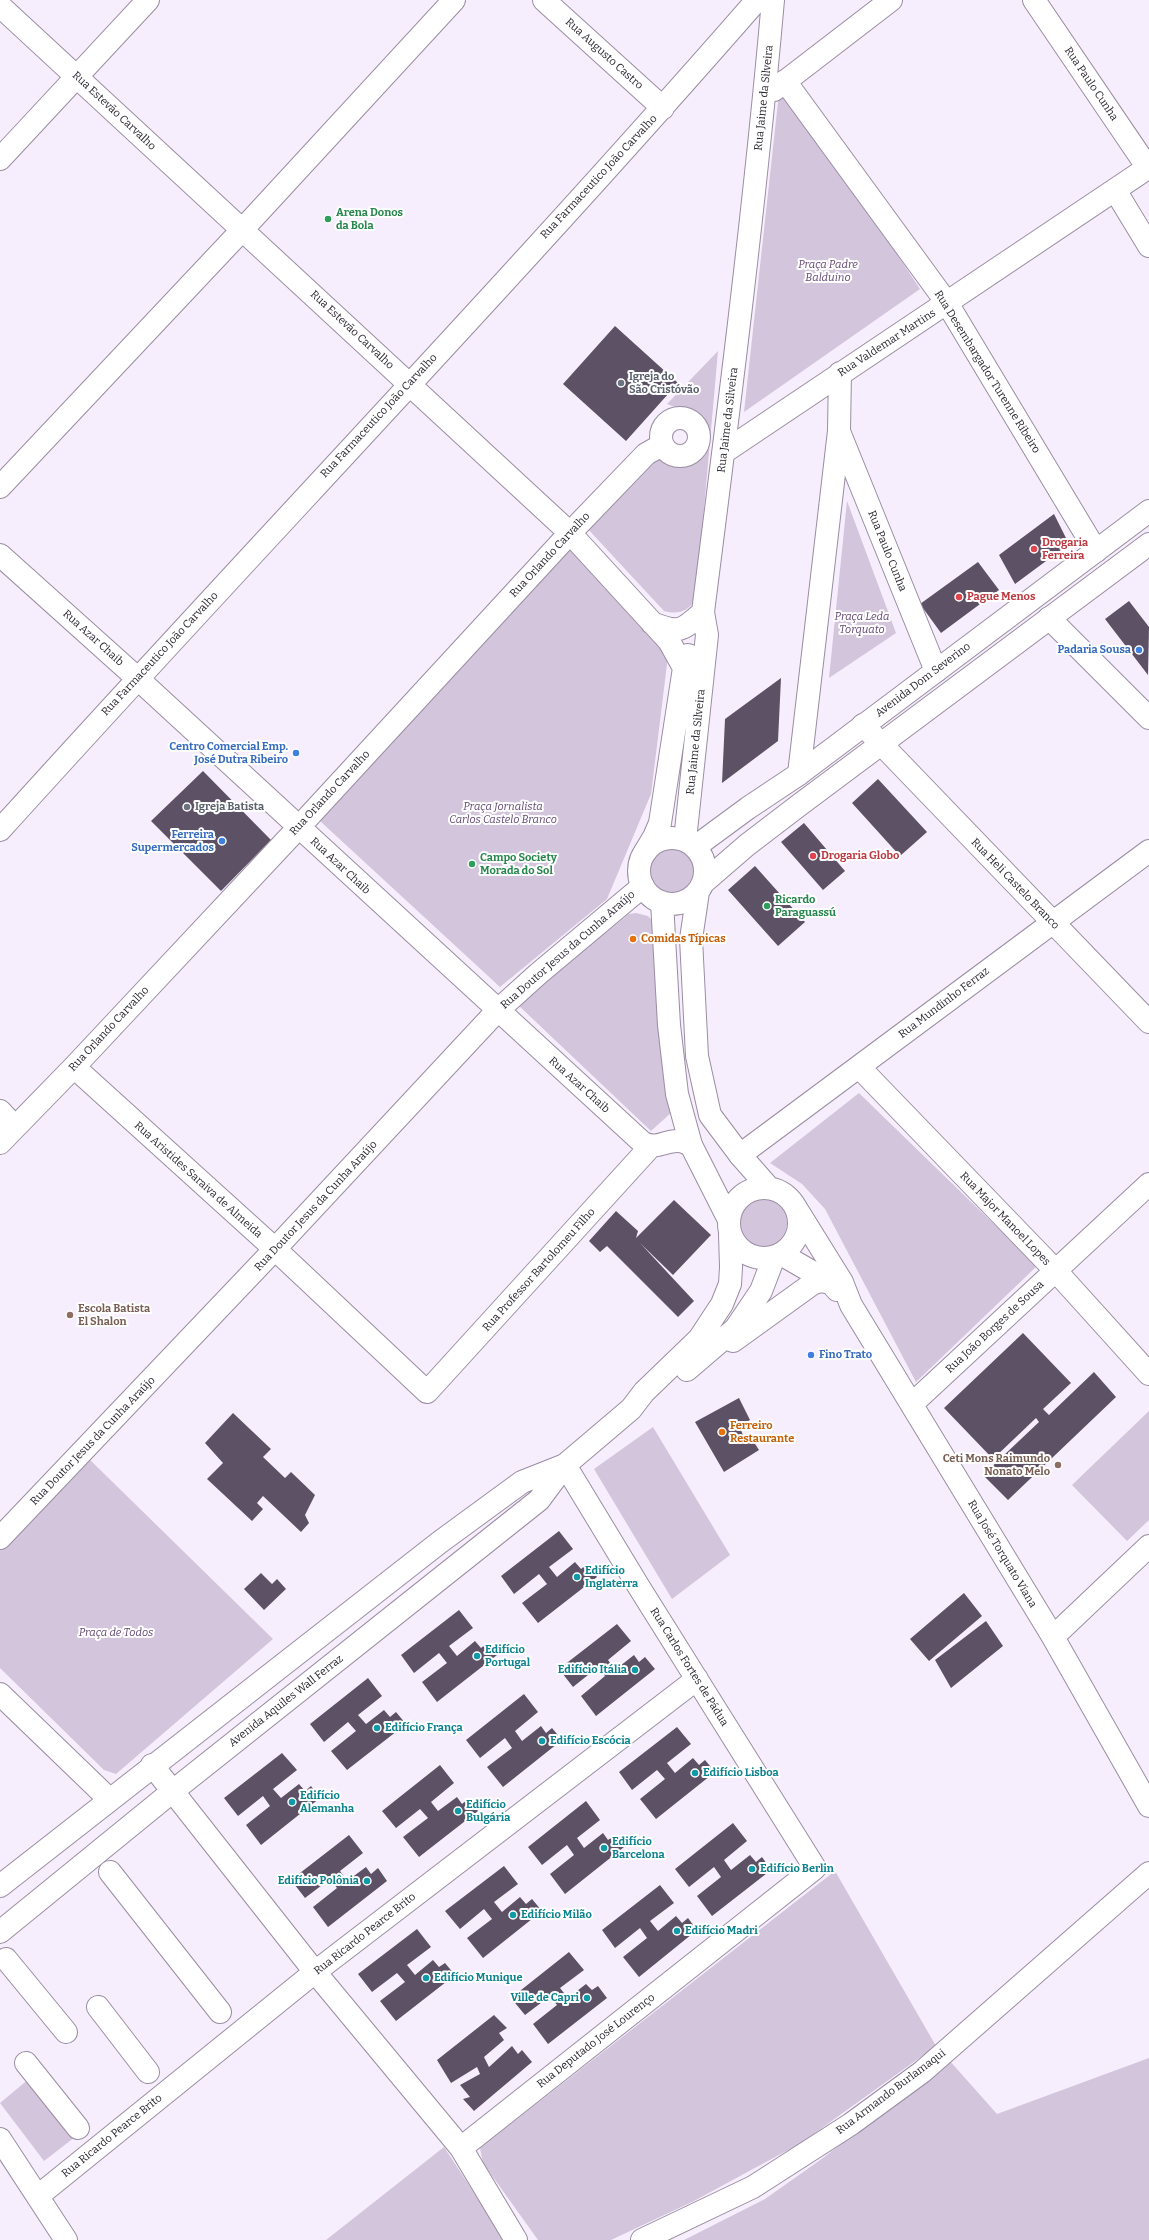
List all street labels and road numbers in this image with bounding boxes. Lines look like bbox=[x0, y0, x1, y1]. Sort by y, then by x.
street label: Rua Augusto Castro bbox=[562, 16, 646, 92]
street label: Rua Jaime da Silveira bbox=[752, 45, 776, 151]
street label: Rua Paulo Cunha bbox=[1061, 45, 1121, 123]
street label: Rua Estevão Carvalho bbox=[69, 69, 159, 153]
street label: Rua Farmaceutico João Carvalho bbox=[538, 112, 660, 242]
street label: Rua Estevão Carvalho bbox=[307, 288, 397, 372]
street label: Rua Desembargador Turenne Ribeiro bbox=[931, 288, 1043, 456]
street label: Rua Valdemar Martins bbox=[836, 306, 938, 380]
street label: Rua Farmaceutico João Carvalho bbox=[318, 351, 440, 481]
street label: Rua Jaime da Silveira bbox=[715, 367, 741, 473]
street label: Rua Paulo Cunha bbox=[865, 509, 909, 593]
street label: Rua Orlando Carvalho bbox=[507, 510, 593, 600]
street label: Rua Farmaceutico João Carvalho bbox=[99, 589, 221, 719]
street label: Rua Azar Chaib bbox=[60, 607, 126, 669]
street label: Avenida Dom Severino bbox=[873, 640, 973, 720]
street label: Rua Jaime da Silveira bbox=[684, 689, 708, 795]
street label: Rua Orlando Carvalho bbox=[287, 748, 373, 838]
street label: Rua Azar Chaib bbox=[307, 835, 373, 897]
street label: Rua Heli Castelo Branco bbox=[968, 836, 1062, 932]
street label: Rua Doutor Jesus da Cunha Araújo bbox=[498, 888, 638, 1012]
street label: Rua Mundinho Ferraz bbox=[896, 965, 992, 1041]
street label: Rua Orlando Carvalho bbox=[66, 984, 152, 1074]
street label: Rua Azar Chaib bbox=[546, 1054, 612, 1116]
street label: Rua Aristides Saraiva de Almeida bbox=[131, 1119, 265, 1241]
street label: Rua Doutor Jesus da Cunha Araújo bbox=[252, 1138, 380, 1274]
street label: Rua Major Manoel Lopes bbox=[957, 1170, 1053, 1268]
street label: Rua Professor Bartolomeu Filho bbox=[480, 1206, 598, 1334]
street label: Rua João Borges de Sousa bbox=[943, 1278, 1047, 1376]
street label: Rua Doutor Jesus da Cunha Araújo bbox=[28, 1374, 158, 1508]
street label: Rua José Torquato Viana bbox=[965, 1498, 1039, 1610]
street label: Rua Carlos Fortes de Pádua bbox=[647, 1605, 731, 1729]
street label: Avenida Aquiles Wall Ferraz bbox=[226, 1652, 346, 1750]
street label: Rua Ricardo Pearce Brito bbox=[312, 1890, 418, 1978]
street label: Rua Deputado José Lourenço bbox=[534, 1991, 658, 2091]
street label: Rua Armando Burlamaqui bbox=[834, 2047, 948, 2137]
street label: Rua Ricardo Pearce Brito bbox=[59, 2091, 165, 2181]

